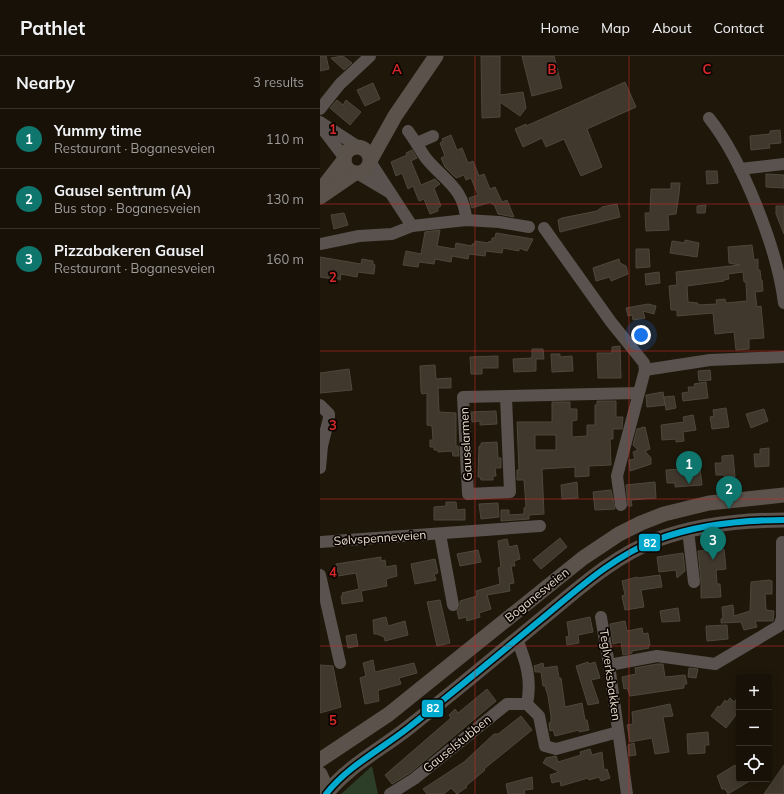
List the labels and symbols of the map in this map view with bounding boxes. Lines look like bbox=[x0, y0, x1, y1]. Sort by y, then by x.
text: A bbox=[392, 61, 402, 77]
text: B bbox=[548, 61, 557, 77]
text: C bbox=[703, 61, 712, 77]
text: 1 bbox=[329, 121, 337, 137]
text: 2 bbox=[329, 269, 337, 285]
your location bbox=[631, 325, 651, 345]
street label: Gauselarmen bbox=[456, 407, 475, 481]
text: 3 bbox=[329, 417, 337, 433]
pin: 1 bbox=[676, 451, 702, 484]
pin: 2 bbox=[716, 476, 742, 509]
street label: Sølvspenneveien bbox=[333, 527, 427, 548]
pin: 3 bbox=[700, 527, 726, 560]
line badge: 82 bbox=[638, 533, 661, 552]
text: 82 bbox=[643, 536, 657, 550]
text: 4 bbox=[329, 564, 337, 580]
street label: Boganesveien bbox=[502, 564, 572, 625]
street label: Teglverksbakken bbox=[597, 628, 624, 722]
line badge: 82 bbox=[421, 699, 444, 718]
text: 82 bbox=[426, 701, 440, 715]
text: 5 bbox=[329, 712, 337, 728]
street label: Gauselstubben bbox=[420, 712, 494, 776]

